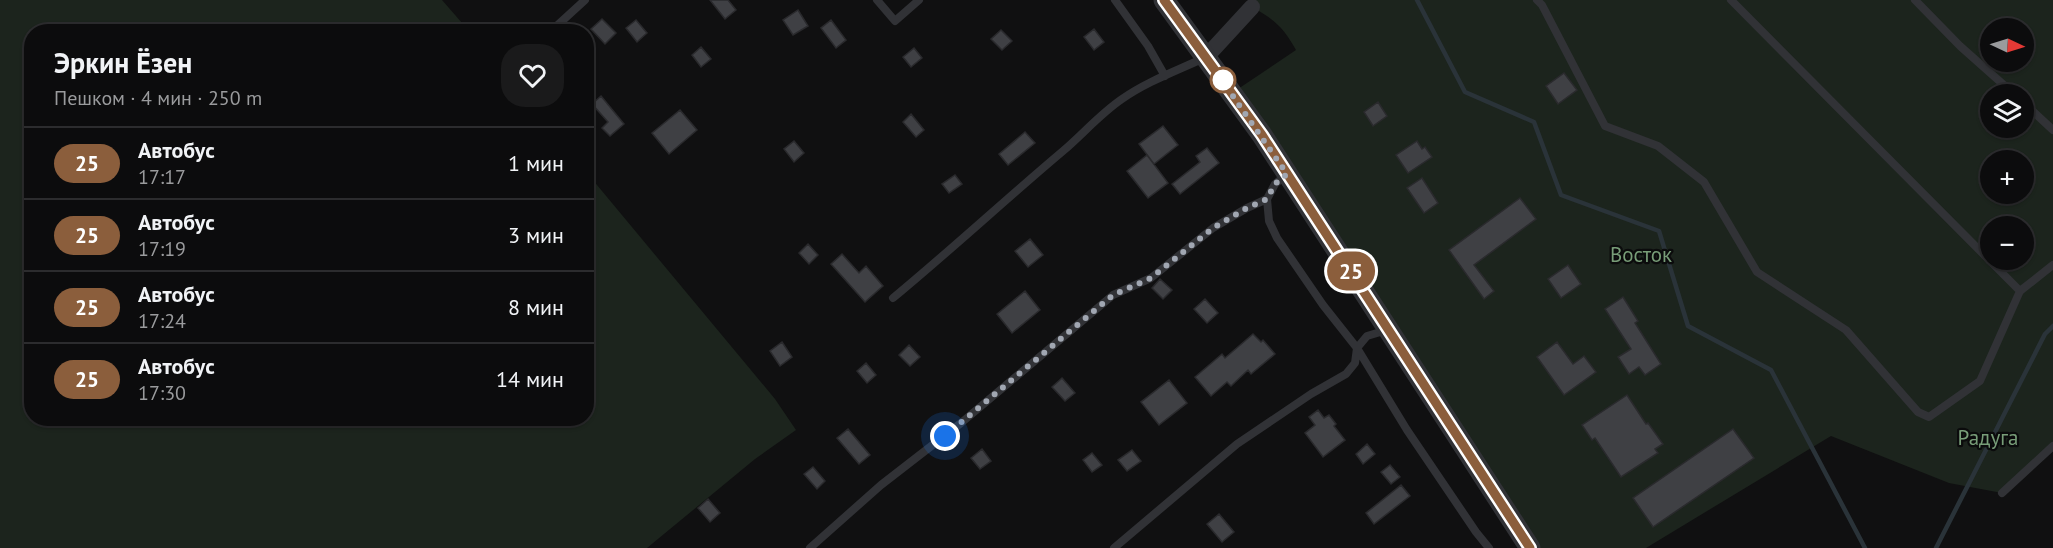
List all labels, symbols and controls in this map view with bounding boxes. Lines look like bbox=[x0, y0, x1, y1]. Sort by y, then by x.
north arrow bbox=[1980, 18, 2034, 72]
map controls bbox=[1980, 18, 2034, 270]
text: Эркин Ёзен bbox=[54, 44, 192, 81]
button: heart bbox=[501, 44, 564, 107]
unlabelled marker bbox=[1210, 67, 1236, 93]
button: layers bbox=[1980, 84, 2034, 138]
text: Пешком · 4 мин · 250 m bbox=[54, 85, 262, 111]
text: Автобус bbox=[138, 136, 215, 164]
text: 1 мин bbox=[508, 149, 564, 177]
text: 25 bbox=[75, 150, 99, 177]
button: + bbox=[1980, 150, 2034, 204]
text: 17:17 bbox=[138, 164, 186, 190]
text: Автобус bbox=[138, 208, 215, 236]
button: − bbox=[1980, 216, 2034, 270]
text: 3 мин bbox=[508, 221, 564, 249]
text: 25 bbox=[75, 222, 99, 249]
text: 17:19 bbox=[138, 236, 186, 262]
park label: Восток bbox=[1610, 241, 1672, 268]
line badge: 25 bbox=[1324, 252, 1378, 290]
text: 25 bbox=[1339, 258, 1363, 285]
text: Автобус bbox=[138, 280, 215, 308]
text: 8 мин bbox=[508, 293, 564, 321]
text: 25 bbox=[75, 294, 99, 321]
text: 17:24 bbox=[138, 308, 186, 334]
text: Автобус bbox=[138, 352, 215, 380]
text: 14 мин bbox=[496, 365, 564, 393]
text: 25 bbox=[75, 366, 99, 393]
text: 17:30 bbox=[138, 380, 186, 406]
your location bbox=[930, 421, 960, 451]
park label: Радуга bbox=[1958, 424, 2018, 451]

